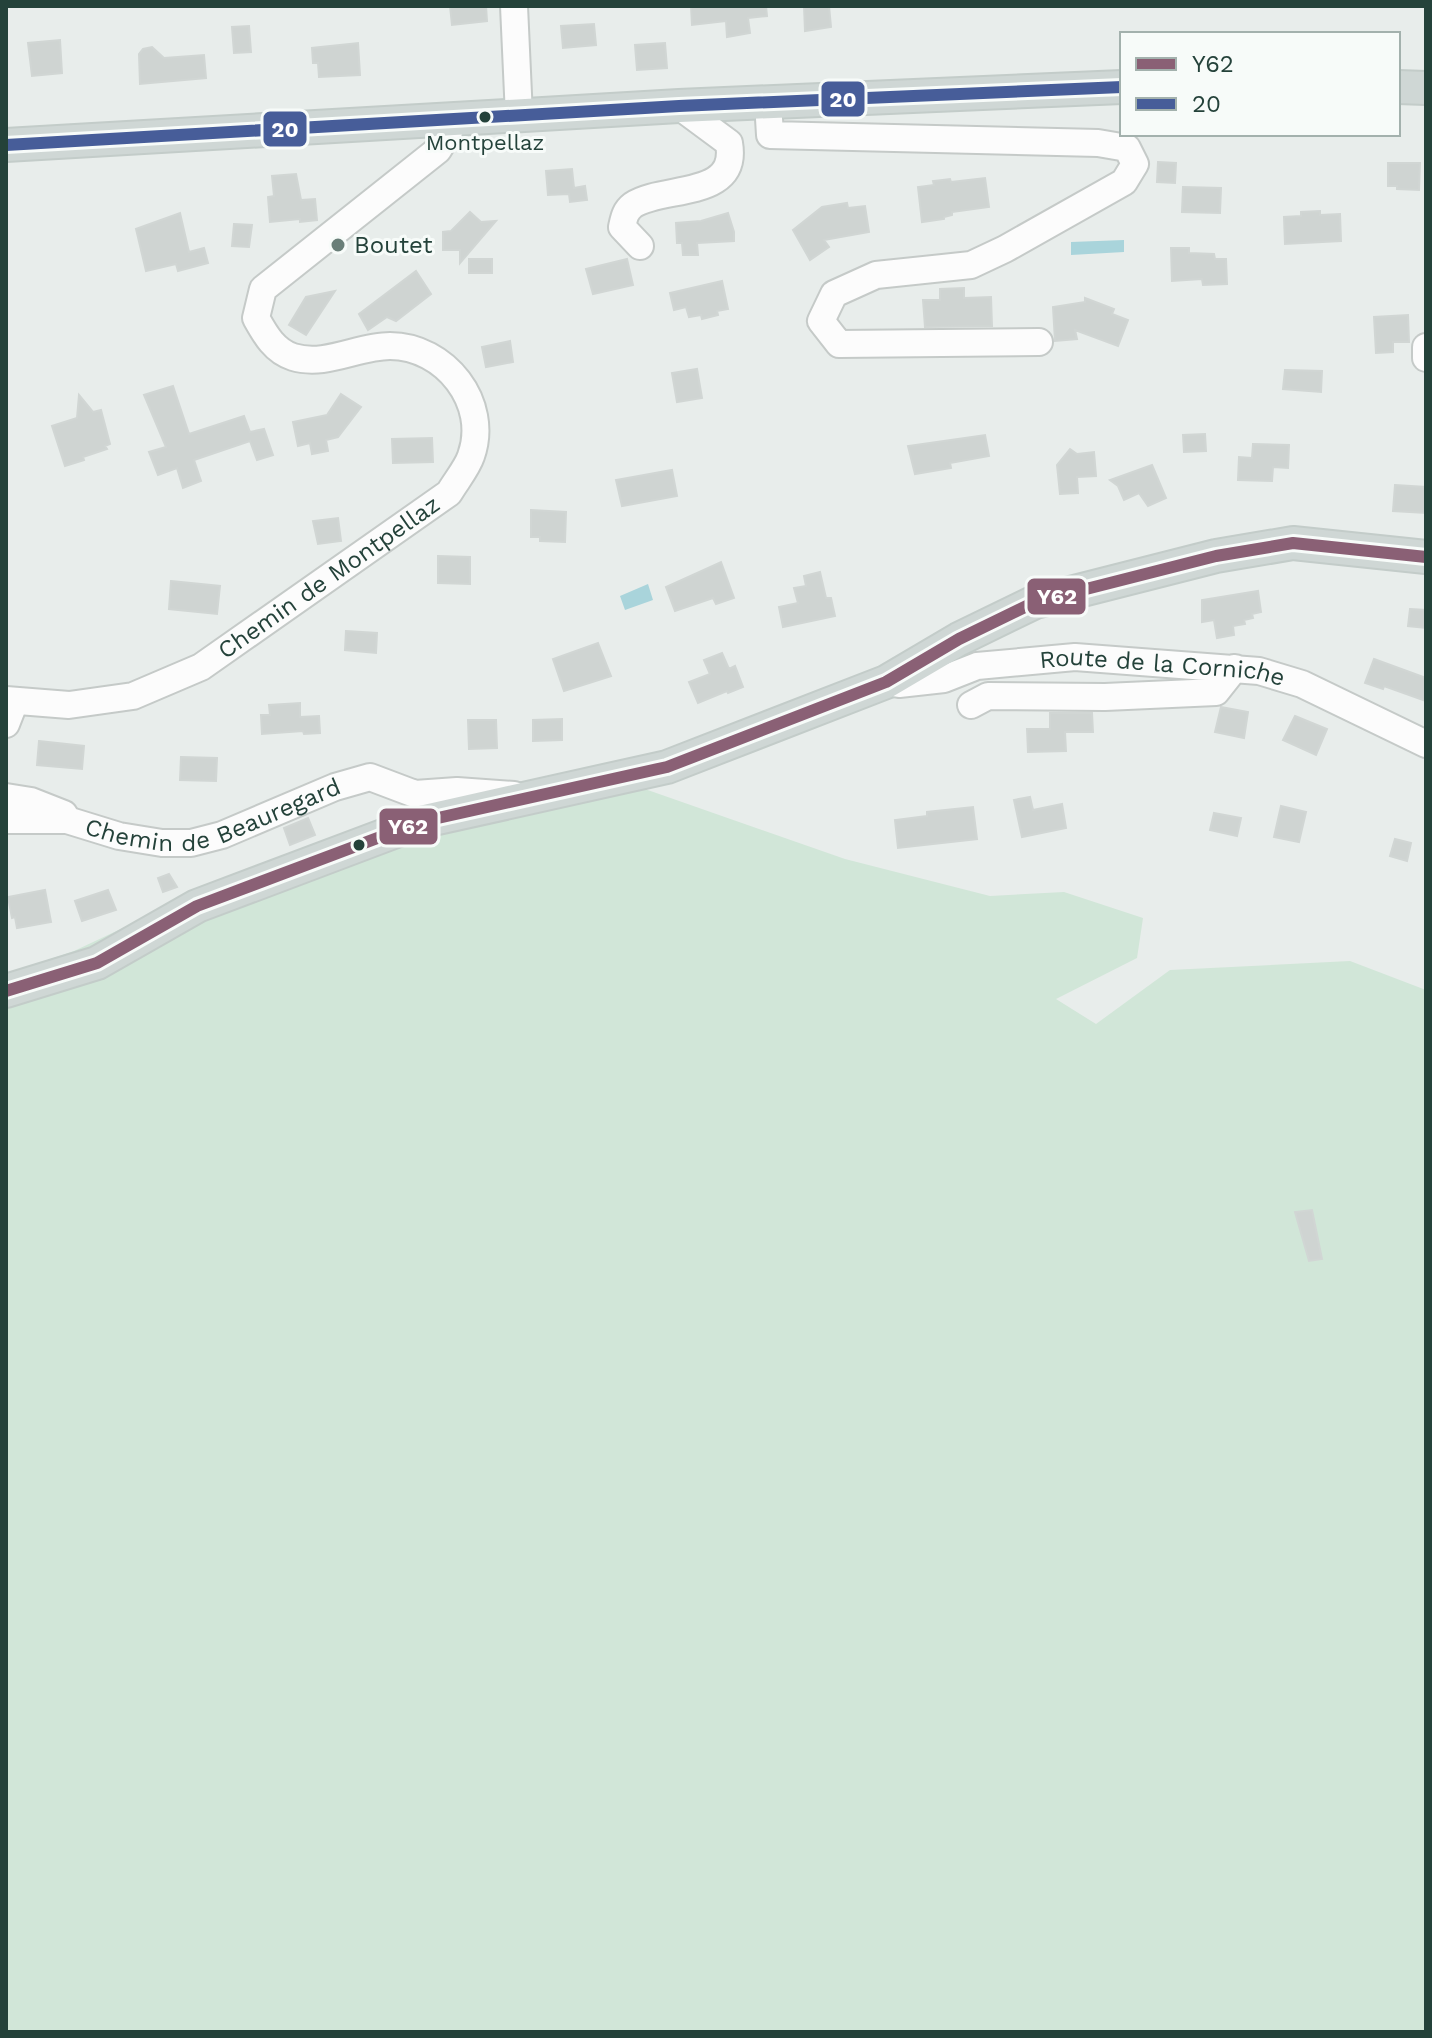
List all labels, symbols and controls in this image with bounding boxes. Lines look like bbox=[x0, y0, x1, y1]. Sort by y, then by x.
legend bbox=[1120, 32, 1400, 136]
text: Y62 bbox=[1192, 50, 1234, 78]
line badge: 20 bbox=[820, 80, 866, 118]
text: 20 bbox=[829, 87, 857, 112]
text: 20 bbox=[1192, 90, 1221, 118]
marker: Montpellaz bbox=[477, 109, 493, 125]
line badge: 20 bbox=[262, 110, 308, 148]
text: 20 bbox=[271, 117, 299, 142]
place label: Montpellaz bbox=[426, 130, 544, 155]
place label: Boutet bbox=[354, 231, 432, 259]
marker: Boutet bbox=[329, 236, 347, 254]
street label: Chemin de Montpellaz bbox=[213, 490, 445, 665]
line badge: Y62 bbox=[1026, 577, 1087, 616]
text: Y62 bbox=[1037, 584, 1077, 609]
street label: Route de la Corniche bbox=[1038, 643, 1288, 692]
street label: Chemin de Beauregard bbox=[82, 772, 345, 857]
line badge: Y62 bbox=[378, 807, 439, 846]
text: Y62 bbox=[388, 814, 428, 839]
unlabelled marker bbox=[351, 837, 367, 853]

